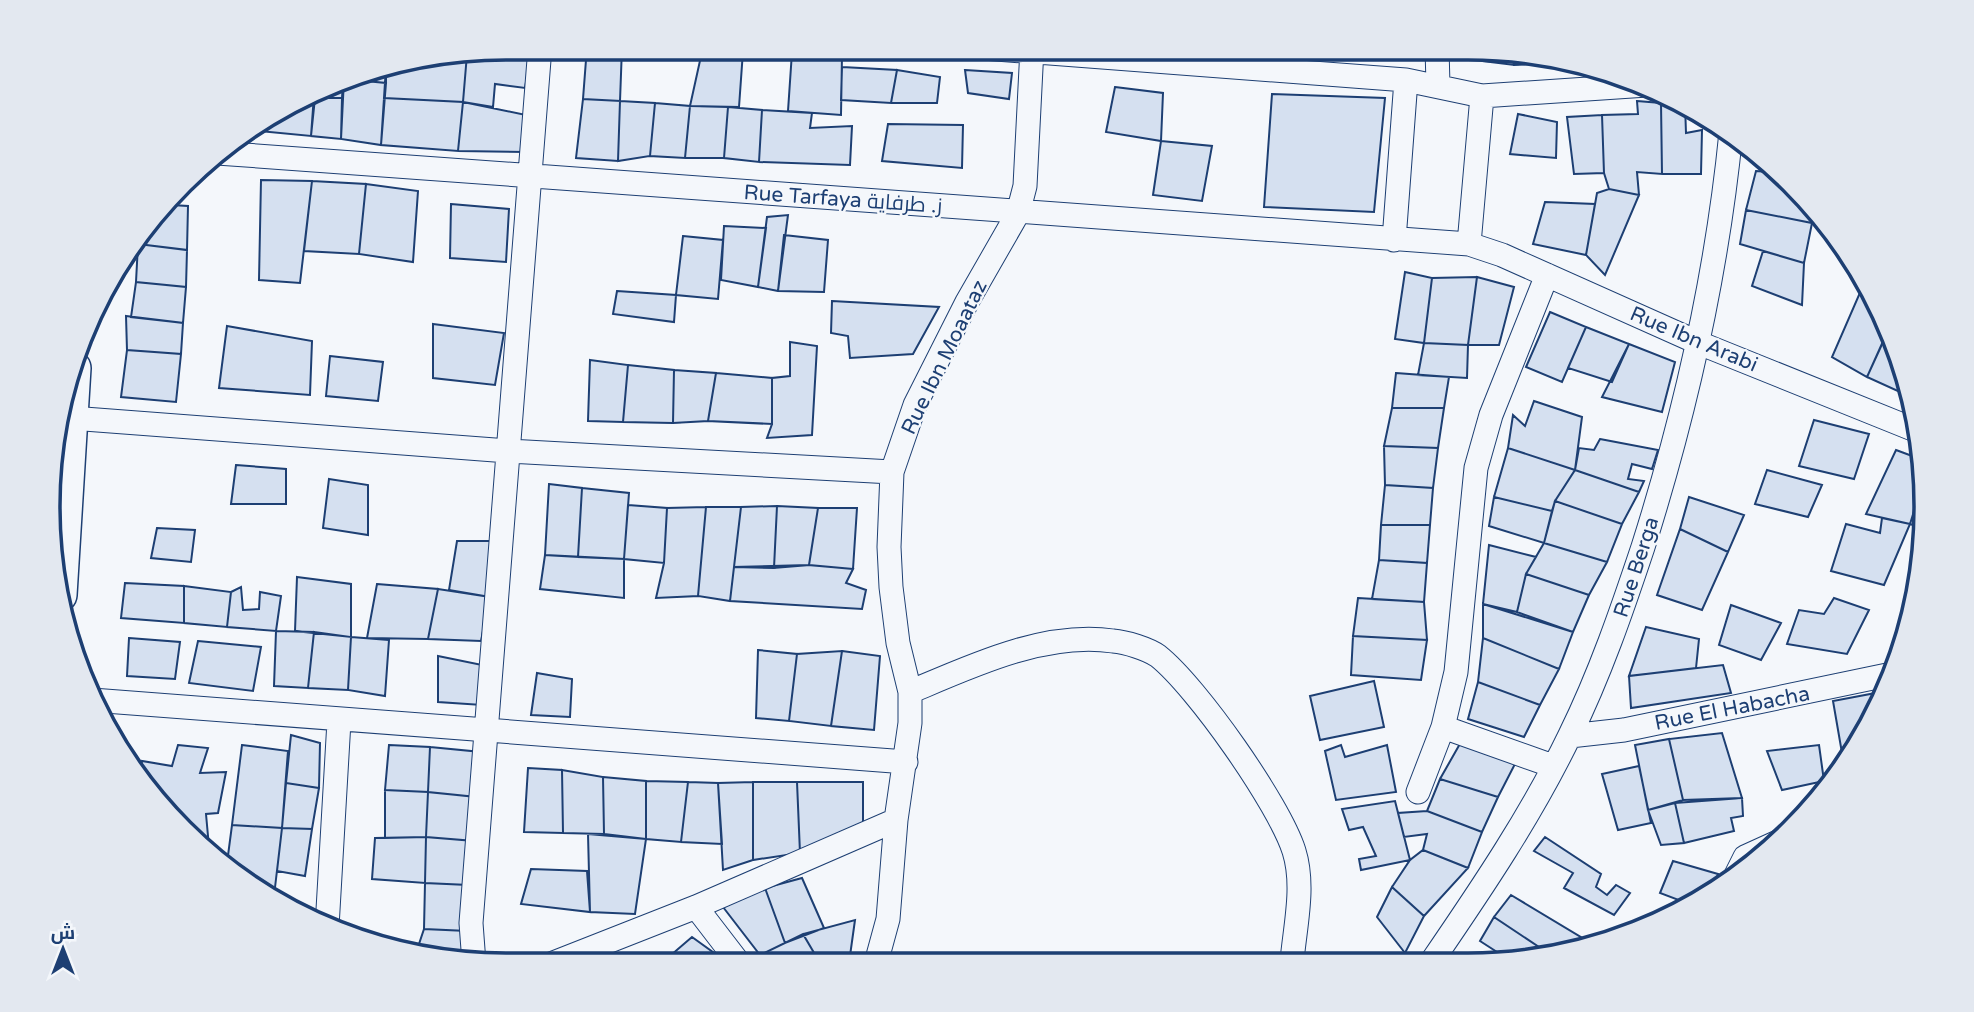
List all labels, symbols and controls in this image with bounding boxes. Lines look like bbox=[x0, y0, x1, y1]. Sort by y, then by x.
street label: Rue Tarfaya ز. طرفاية bbox=[743, 180, 943, 219]
street label: Rue Ibn Moaataz bbox=[896, 276, 993, 439]
street label: Rue Ibn Arabi bbox=[1626, 301, 1761, 378]
street label: Rue Berga bbox=[1608, 514, 1664, 621]
street label: Rue El Habacha bbox=[1652, 681, 1812, 736]
north arrow bbox=[28, 914, 98, 984]
text: ش bbox=[51, 922, 75, 944]

